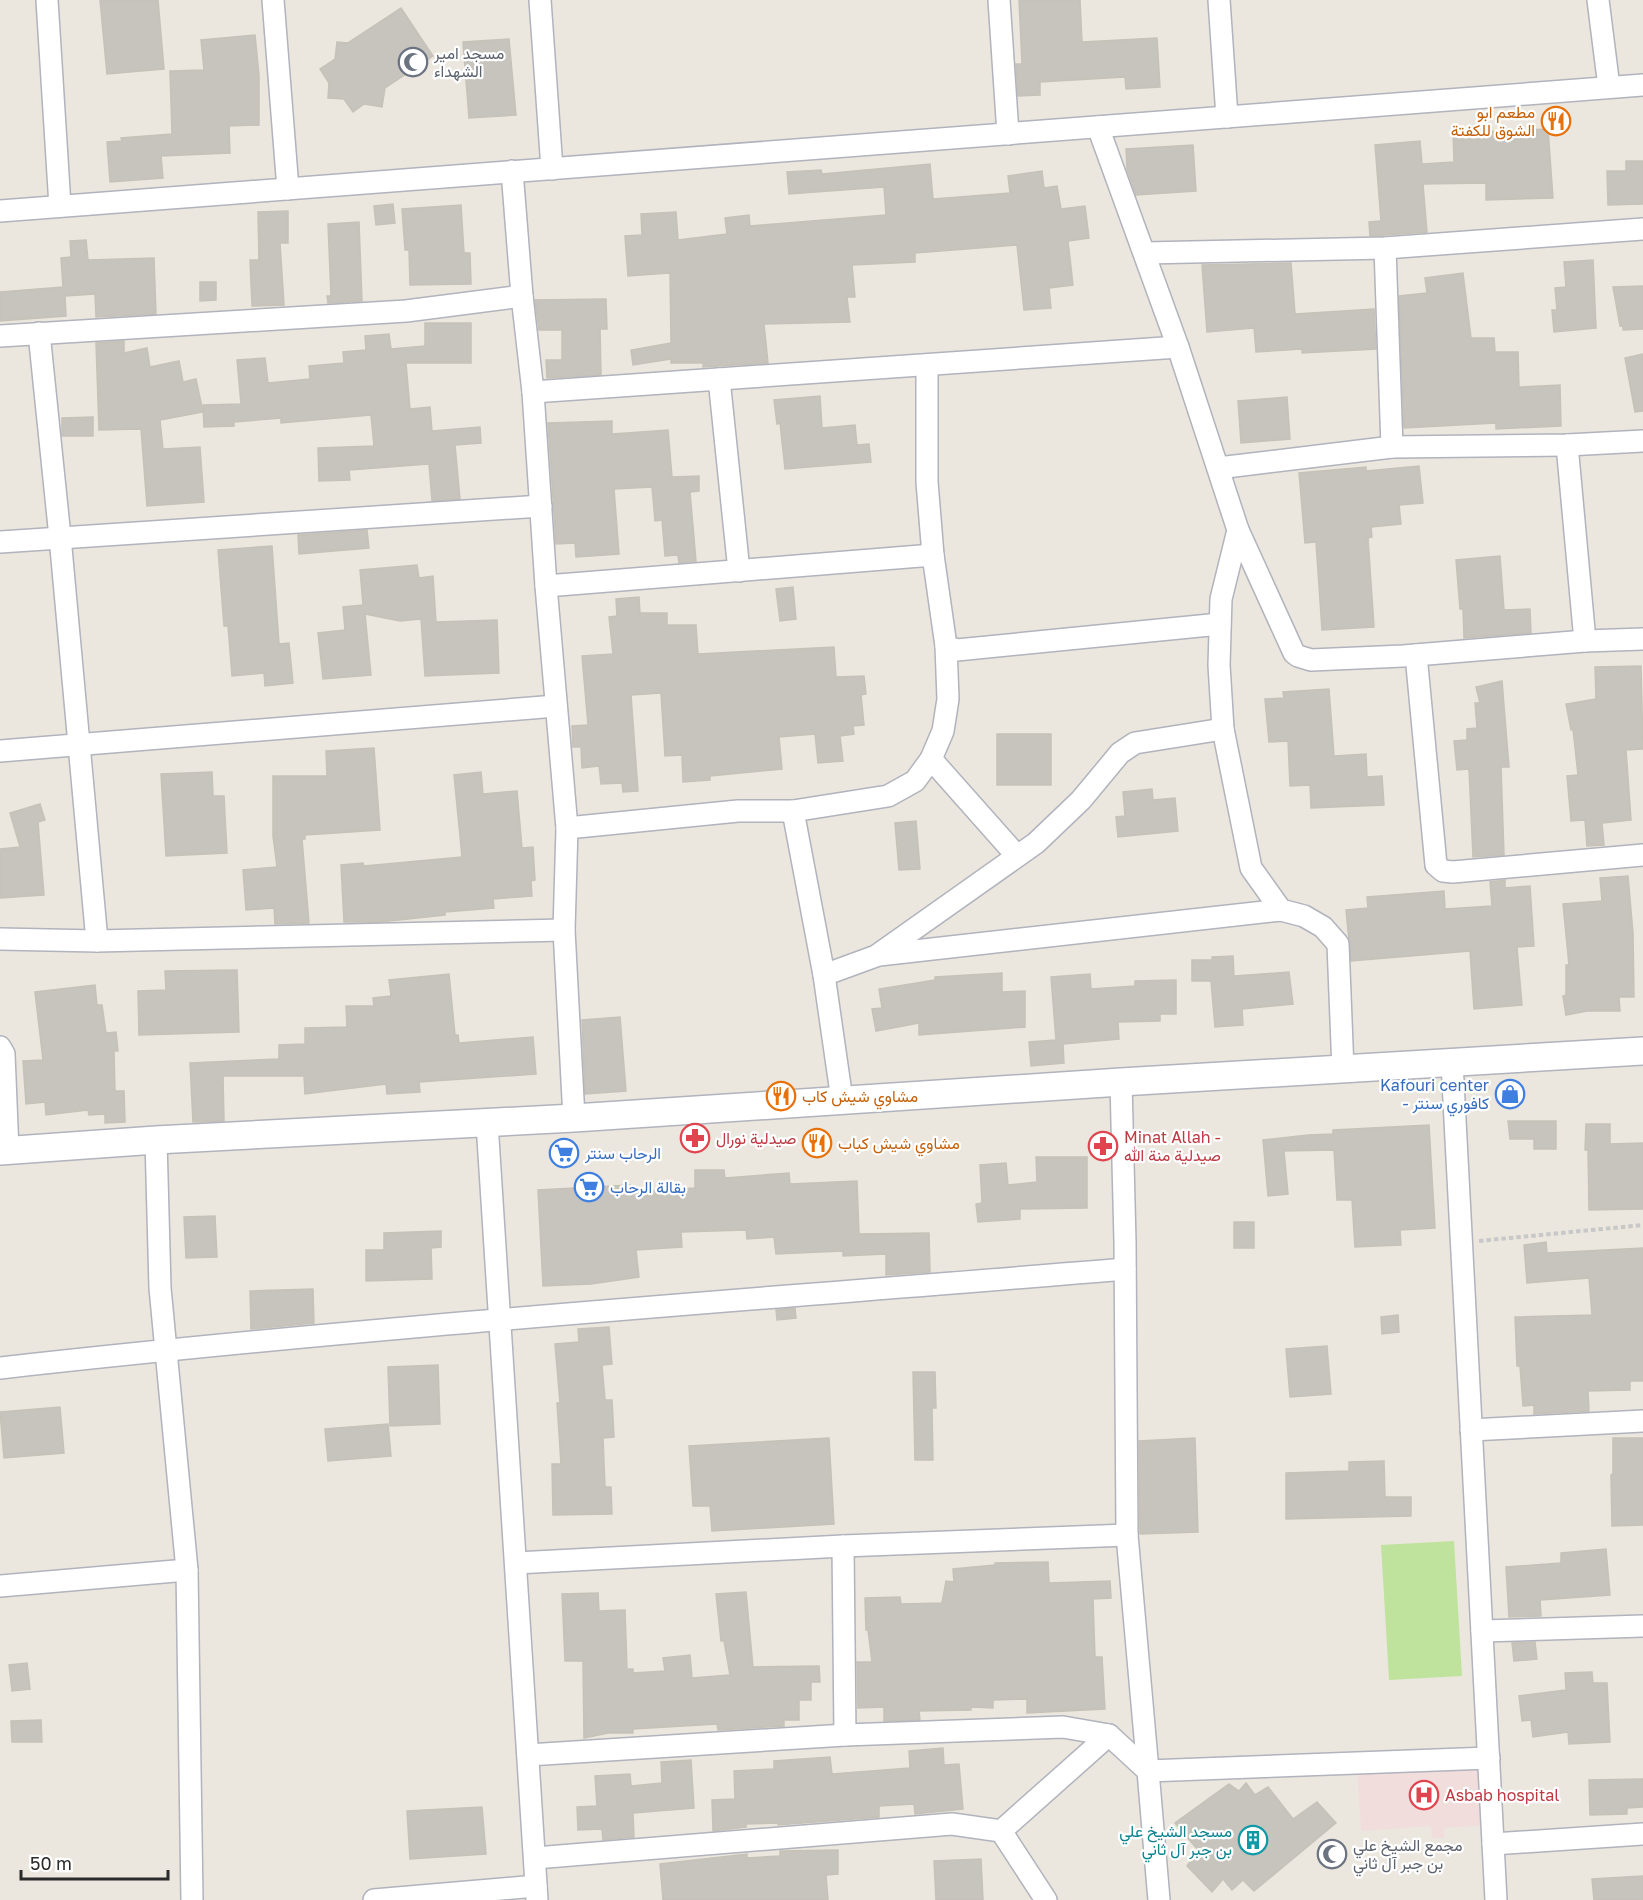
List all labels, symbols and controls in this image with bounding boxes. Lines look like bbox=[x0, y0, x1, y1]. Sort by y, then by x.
place label: مسجد امير الشهداء bbox=[433, 43, 504, 82]
mosque icon: مسجد امير الشهداء bbox=[397, 46, 429, 78]
place label: مطعم ابو الشوق للكفتة bbox=[1451, 102, 1535, 141]
restaurant icon: مطعم ابو الشوق للكفتة bbox=[1540, 105, 1572, 137]
place label: Kafouri center - كافوري سنتر bbox=[1380, 1075, 1489, 1117]
shop icon: Kafouri center - كافوري سنتر bbox=[1494, 1078, 1526, 1110]
restaurant icon: مشاوي شيش كاب bbox=[765, 1080, 797, 1112]
place label: مشاوي شيش كاب bbox=[802, 1086, 918, 1110]
pharmacy icon: صيدلية نورال bbox=[679, 1122, 711, 1154]
restaurant icon: مشاوي شيش كباب bbox=[801, 1127, 833, 1159]
place label: Minat Allah - صيدلية منة الله bbox=[1124, 1127, 1221, 1165]
place label: صيدلية نورال bbox=[716, 1128, 796, 1149]
pharmacy icon: Minat Allah - صيدلية منة الله bbox=[1087, 1130, 1119, 1162]
place label: مشاوي شيش كباب bbox=[838, 1133, 960, 1157]
supermarket icon: الرحاب سنتر bbox=[548, 1137, 580, 1169]
place label: الرحاب سنتر bbox=[584, 1143, 661, 1164]
supermarket icon: بقالة الرحاب bbox=[573, 1171, 605, 1203]
place label: بقالة الرحاب bbox=[610, 1177, 686, 1198]
hospital icon: Asbab hospital bbox=[1408, 1779, 1440, 1811]
place label: Asbab hospital bbox=[1445, 1785, 1559, 1805]
place label: مسجد الشيخ علي بن جبر آل ثاني bbox=[1119, 1821, 1232, 1863]
building icon: مسجد الشيخ علي بن جبر آل ثاني bbox=[1237, 1824, 1269, 1856]
place label: مجمع الشيخ علي بن جبر آل ثاني bbox=[1353, 1835, 1463, 1877]
mosque icon: مجمع الشيخ علي بن جبر آل ثاني bbox=[1316, 1838, 1348, 1870]
scale bar bbox=[21, 1843, 168, 1881]
text: 50 m bbox=[30, 1852, 72, 1874]

